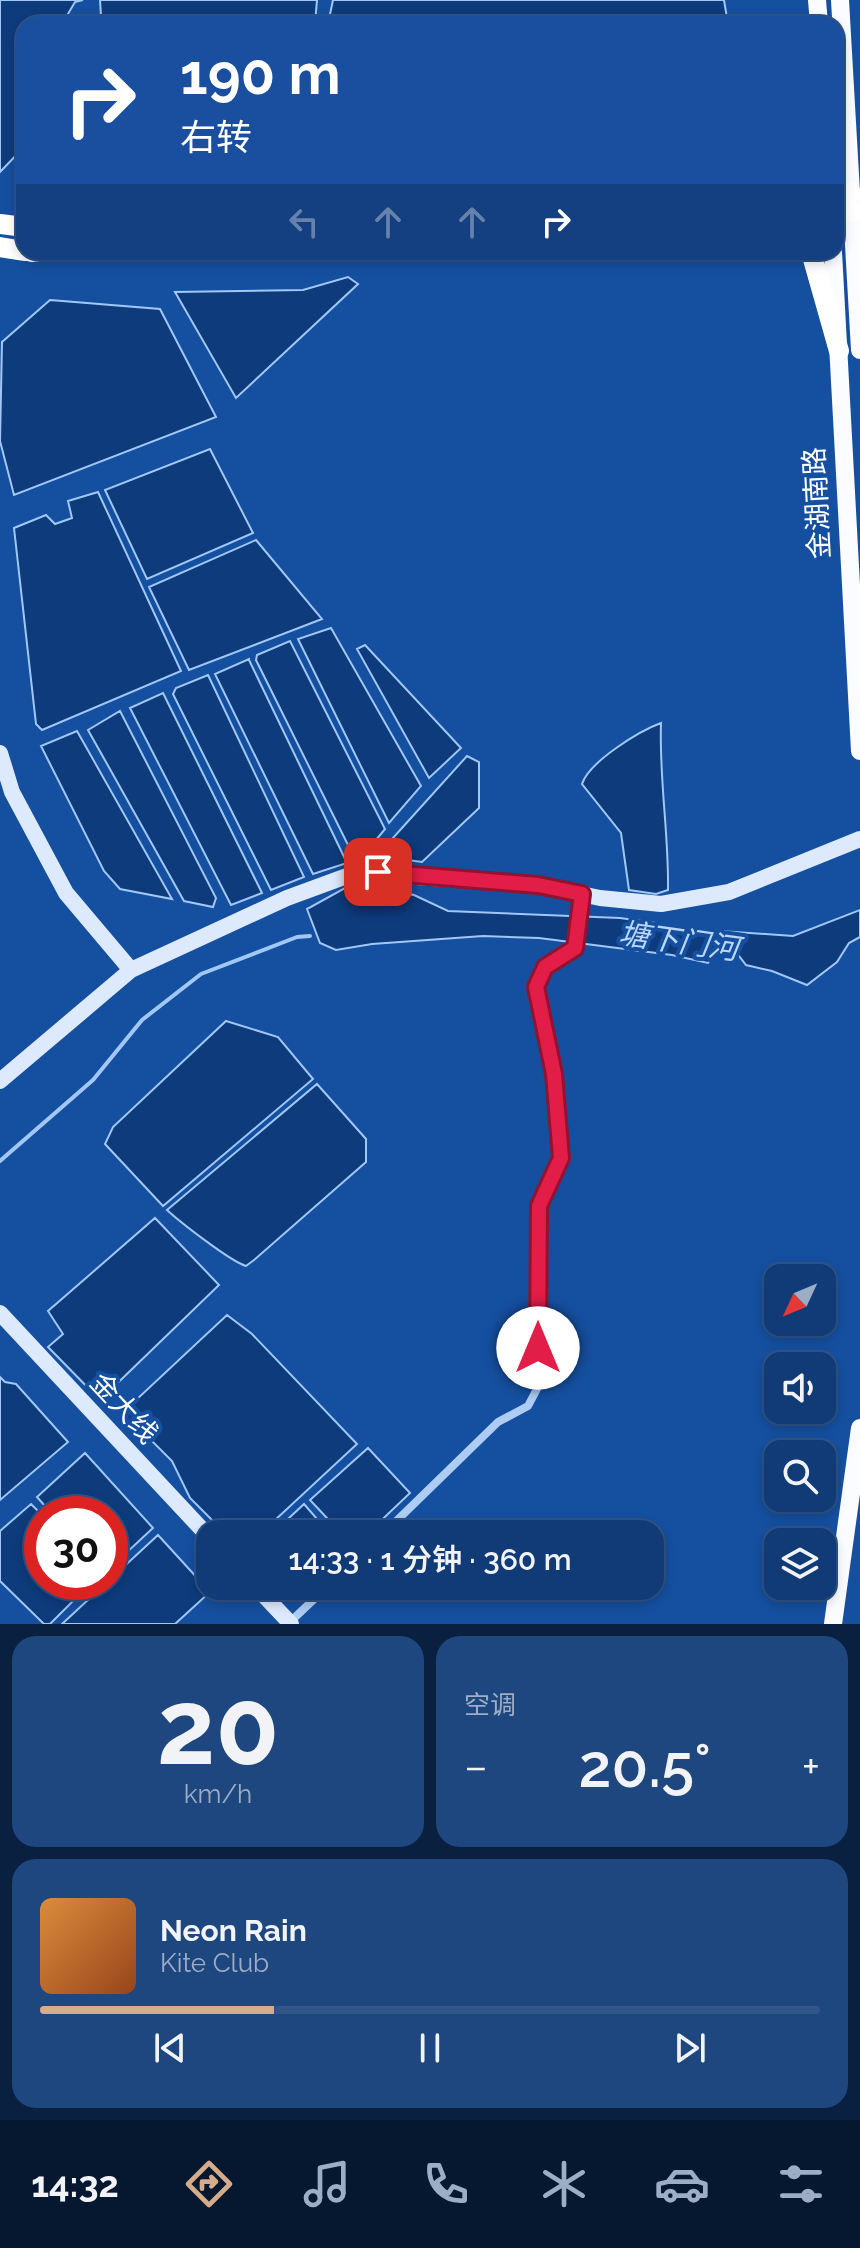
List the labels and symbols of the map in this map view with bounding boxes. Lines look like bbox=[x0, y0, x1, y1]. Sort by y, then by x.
street label: 金湖南路 bbox=[798, 446, 836, 560]
pin bbox=[344, 838, 412, 906]
water label: 塘下门河 bbox=[617, 915, 746, 967]
north arrow bbox=[764, 1264, 836, 1336]
position arrow bbox=[496, 1306, 580, 1390]
street label: 金大线 bbox=[83, 1366, 165, 1450]
speed limit sign: 30 bbox=[24, 1496, 128, 1600]

